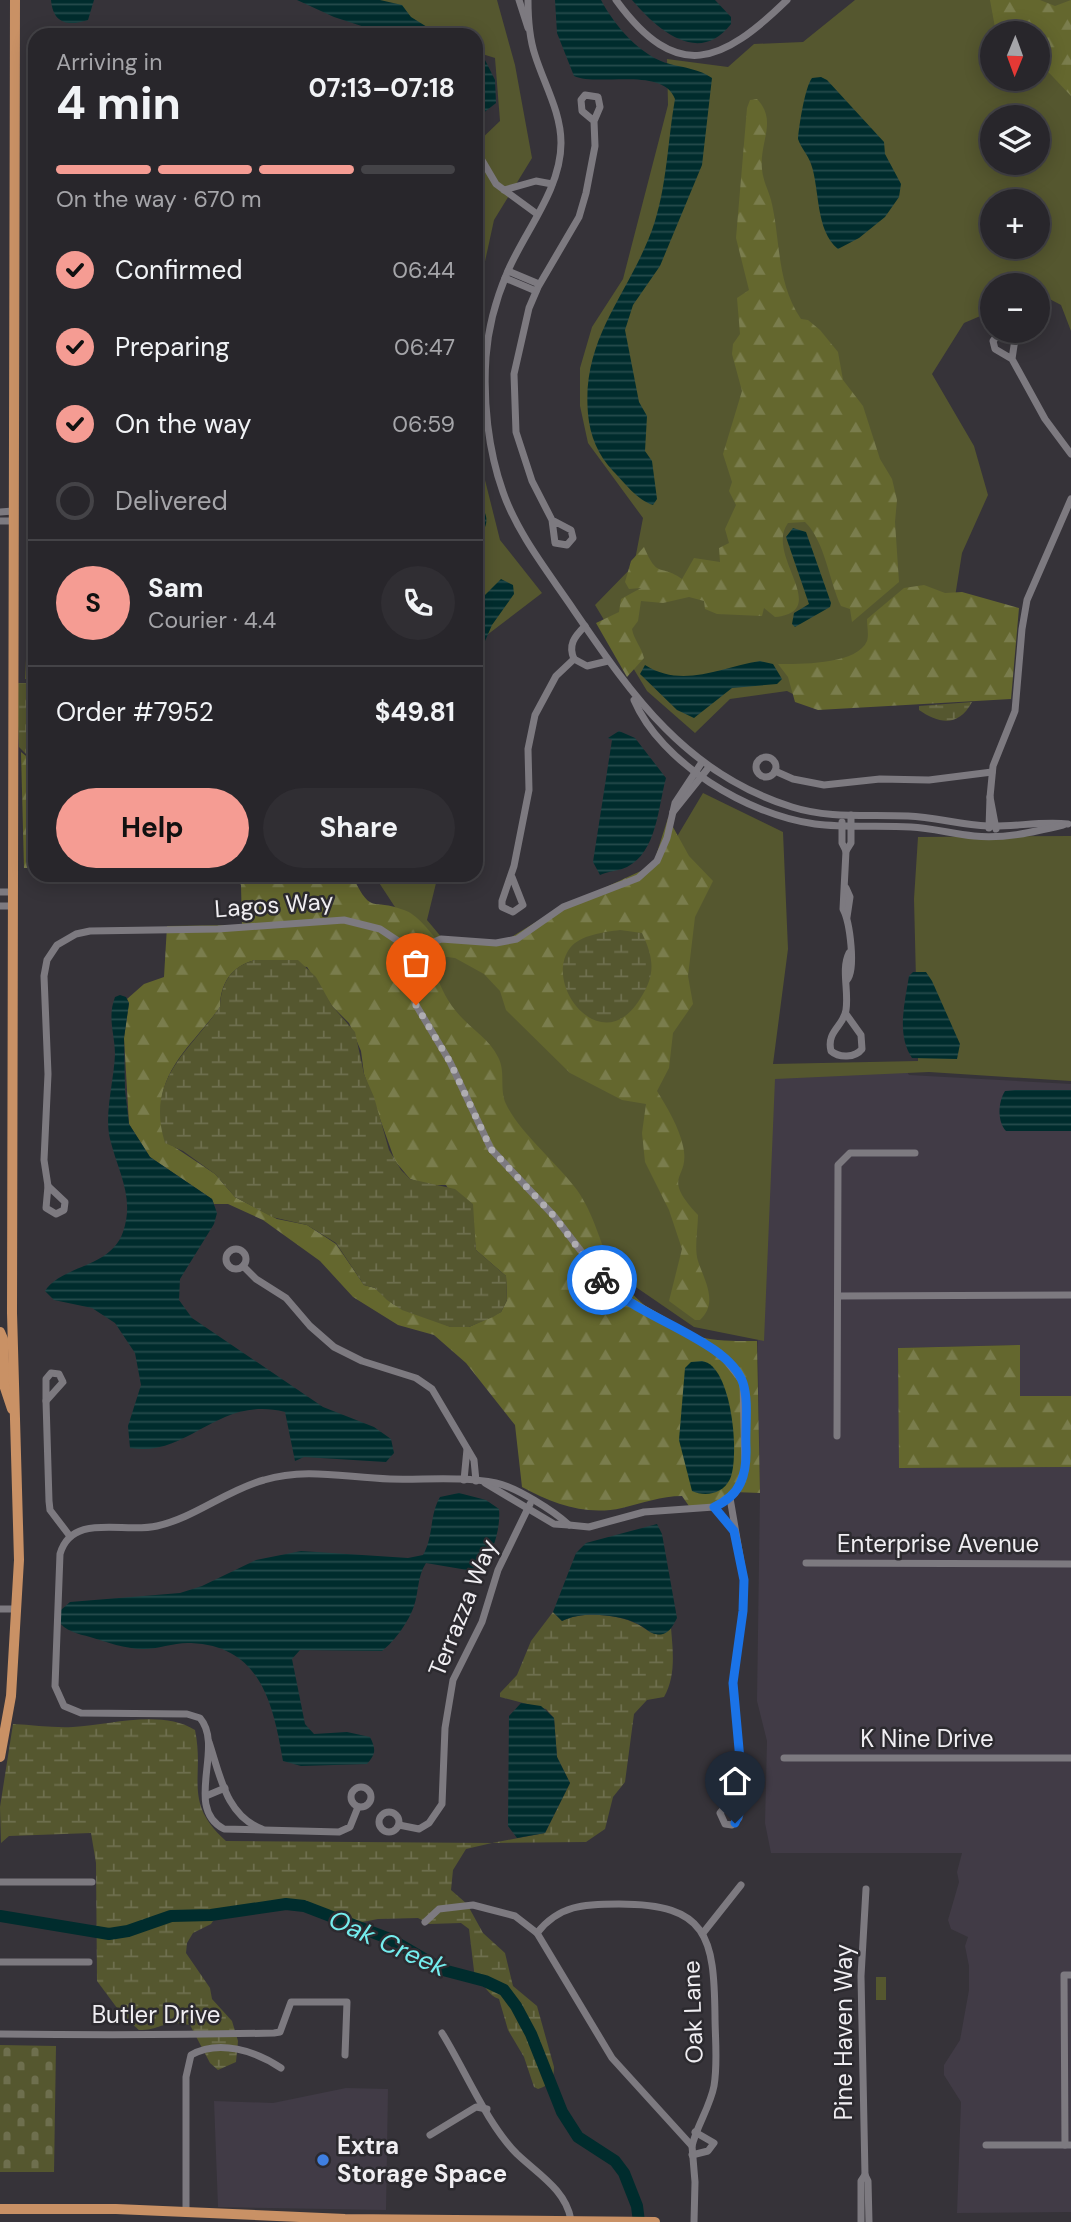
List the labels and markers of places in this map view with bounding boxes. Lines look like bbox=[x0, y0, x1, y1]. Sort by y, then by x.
pin bbox=[386, 933, 446, 1005]
pin bbox=[705, 1751, 765, 1823]
place label: Extra Storage Space bbox=[337, 2130, 507, 2189]
marker: Extra Storage Space bbox=[315, 2152, 331, 2168]

